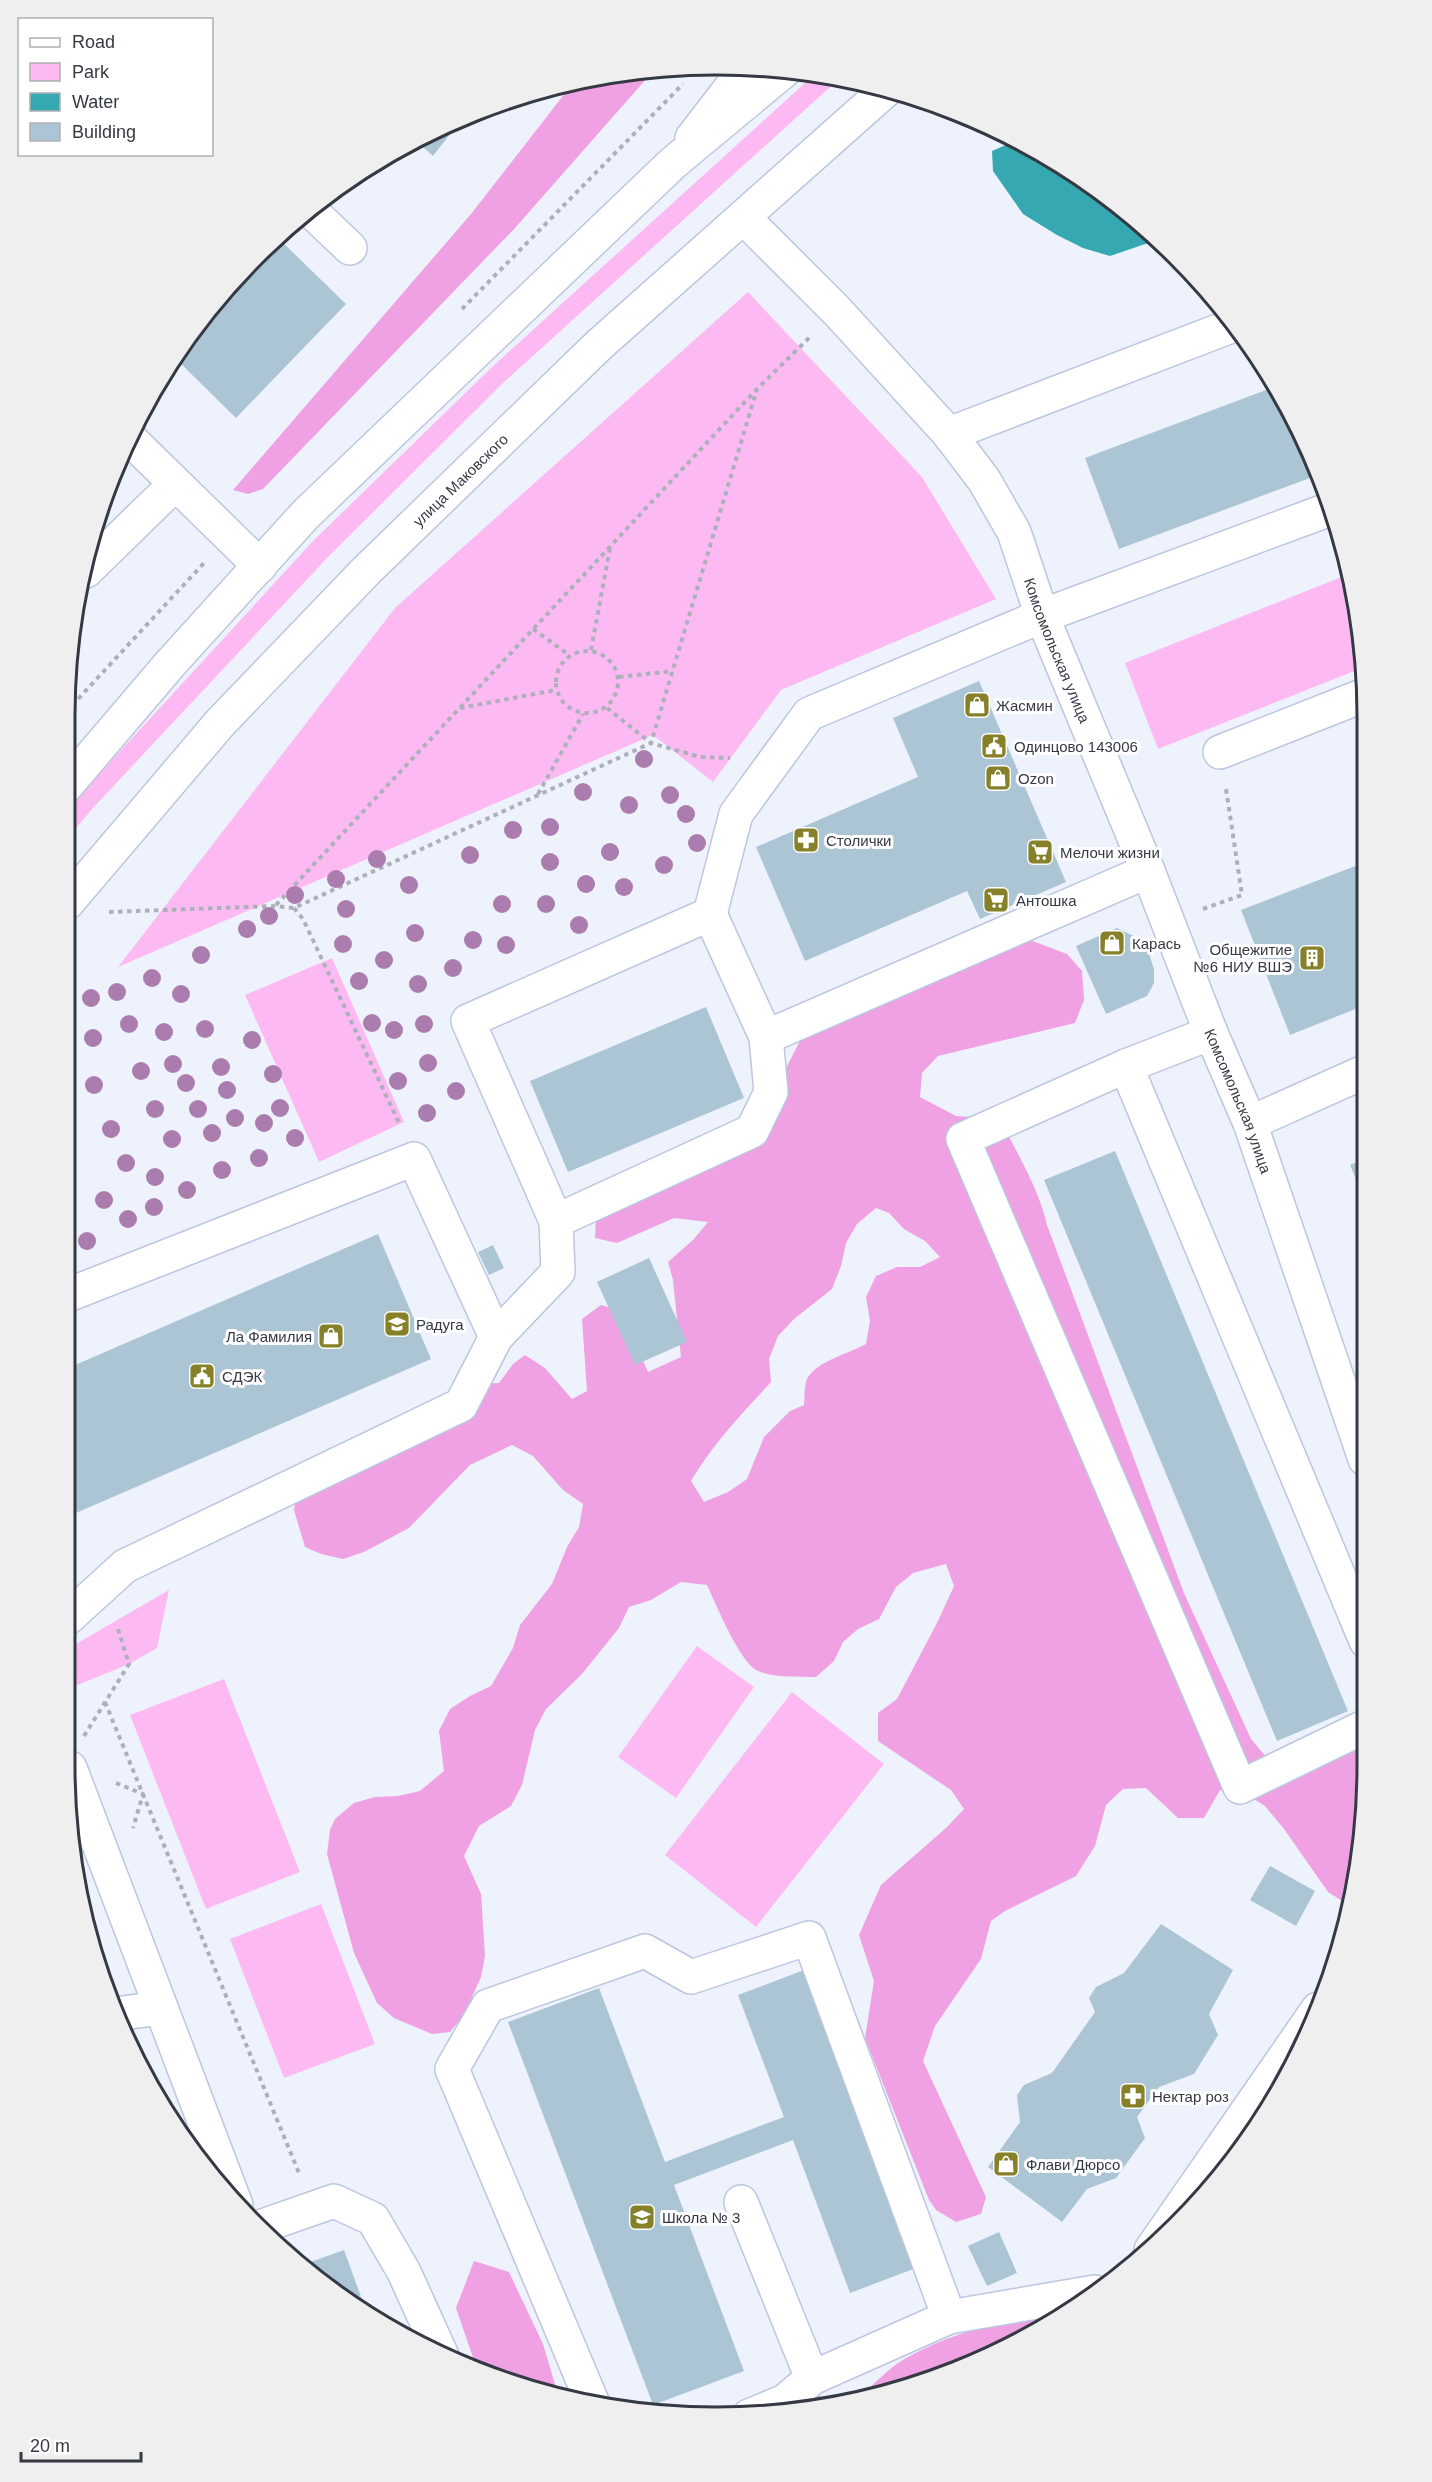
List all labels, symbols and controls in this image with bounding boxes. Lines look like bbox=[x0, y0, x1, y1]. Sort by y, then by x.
legend bbox=[18, 18, 213, 156]
text: Road bbox=[72, 32, 115, 52]
text: Park bbox=[72, 62, 110, 82]
text: Water bbox=[72, 92, 119, 112]
text: Building bbox=[72, 122, 136, 142]
street label: улица Маковского bbox=[409, 430, 511, 530]
street label: Комсомольская улица bbox=[1021, 575, 1094, 726]
shop icon: Жасмин bbox=[962, 690, 992, 720]
place label: Жасмин bbox=[996, 697, 1053, 714]
public building icon: Одинцово 143006 bbox=[979, 731, 1009, 761]
place label: Одинцово 143006 bbox=[1014, 738, 1138, 755]
shop icon: Ozon bbox=[983, 763, 1013, 793]
place label: Ozon bbox=[1018, 770, 1054, 787]
pharmacy icon: Столички bbox=[791, 825, 821, 855]
place label: Столички bbox=[826, 832, 891, 849]
supermarket icon: Мелочи жизни bbox=[1025, 837, 1055, 867]
place label: Мелочи жизни bbox=[1060, 844, 1160, 861]
supermarket icon: Антошка bbox=[981, 885, 1011, 915]
place label: Антошка bbox=[1016, 892, 1077, 909]
shop icon: Карась bbox=[1097, 928, 1127, 958]
place label: Карась bbox=[1132, 935, 1181, 952]
place label: Общежитие №6 НИУ ВШЭ bbox=[1194, 941, 1292, 975]
building icon: Общежитие №6 НИУ ВШЭ bbox=[1297, 943, 1327, 973]
street label: Комсомольская улица bbox=[1202, 1026, 1275, 1176]
school or university icon: Радуга bbox=[382, 1309, 412, 1339]
place label: Радуга bbox=[416, 1316, 464, 1333]
shop icon: Ла Фамилия bbox=[316, 1321, 346, 1351]
place label: Ла Фамилия bbox=[226, 1328, 312, 1345]
public building icon: СДЭК bbox=[187, 1361, 217, 1391]
place label: СДЭК bbox=[222, 1368, 262, 1385]
pharmacy icon: Нектар роз bbox=[1118, 2081, 1148, 2111]
place label: Нектар роз bbox=[1152, 2088, 1229, 2105]
shop icon: Флави Дюрсо bbox=[991, 2149, 1021, 2179]
place label: Флави Дюрсо bbox=[1026, 2156, 1120, 2173]
school or university icon: Школа № 3 bbox=[627, 2202, 657, 2232]
place label: Школа № 3 bbox=[662, 2209, 740, 2226]
scale bar bbox=[21, 2425, 141, 2463]
text: 20 m bbox=[30, 2436, 70, 2456]

